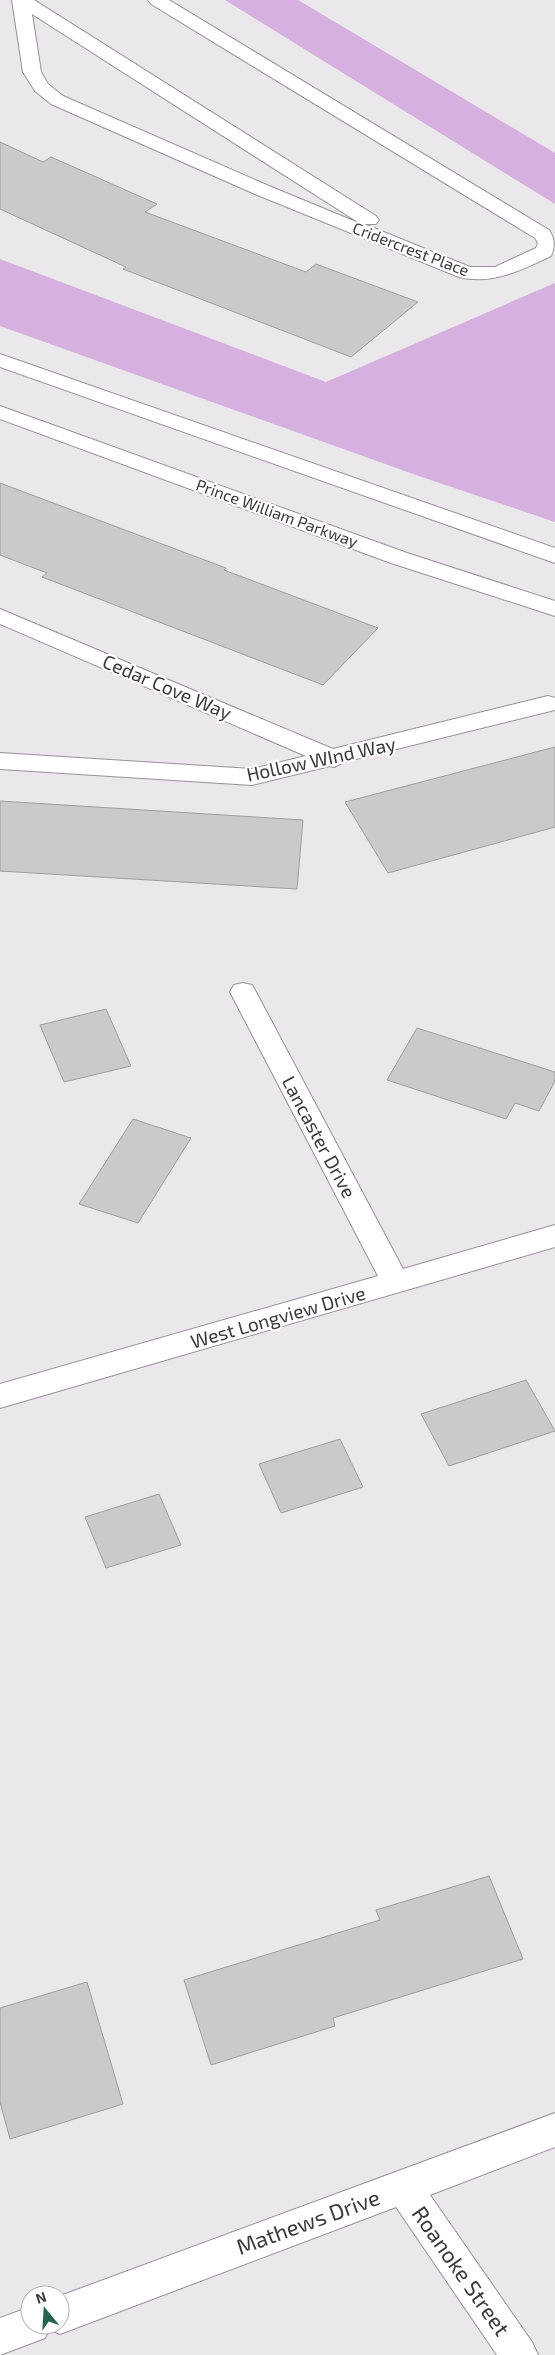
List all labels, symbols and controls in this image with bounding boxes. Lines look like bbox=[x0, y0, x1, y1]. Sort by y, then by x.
street label: Cridercrest Place bbox=[350, 218, 472, 279]
street label: Prince William Parkway bbox=[194, 474, 361, 551]
street label: Cedar Cove Way bbox=[99, 649, 235, 724]
street label: Hollow WInd Way bbox=[244, 731, 398, 786]
street label: Lancaster Drive bbox=[278, 1072, 361, 1202]
street label: West Longview Drive bbox=[188, 1281, 368, 1352]
street label: Mathews Drive bbox=[232, 2183, 383, 2259]
street label: Roanoke Street bbox=[408, 2201, 516, 2340]
north arrow bbox=[20, 2285, 70, 2335]
text: N bbox=[33, 2288, 48, 2307]

